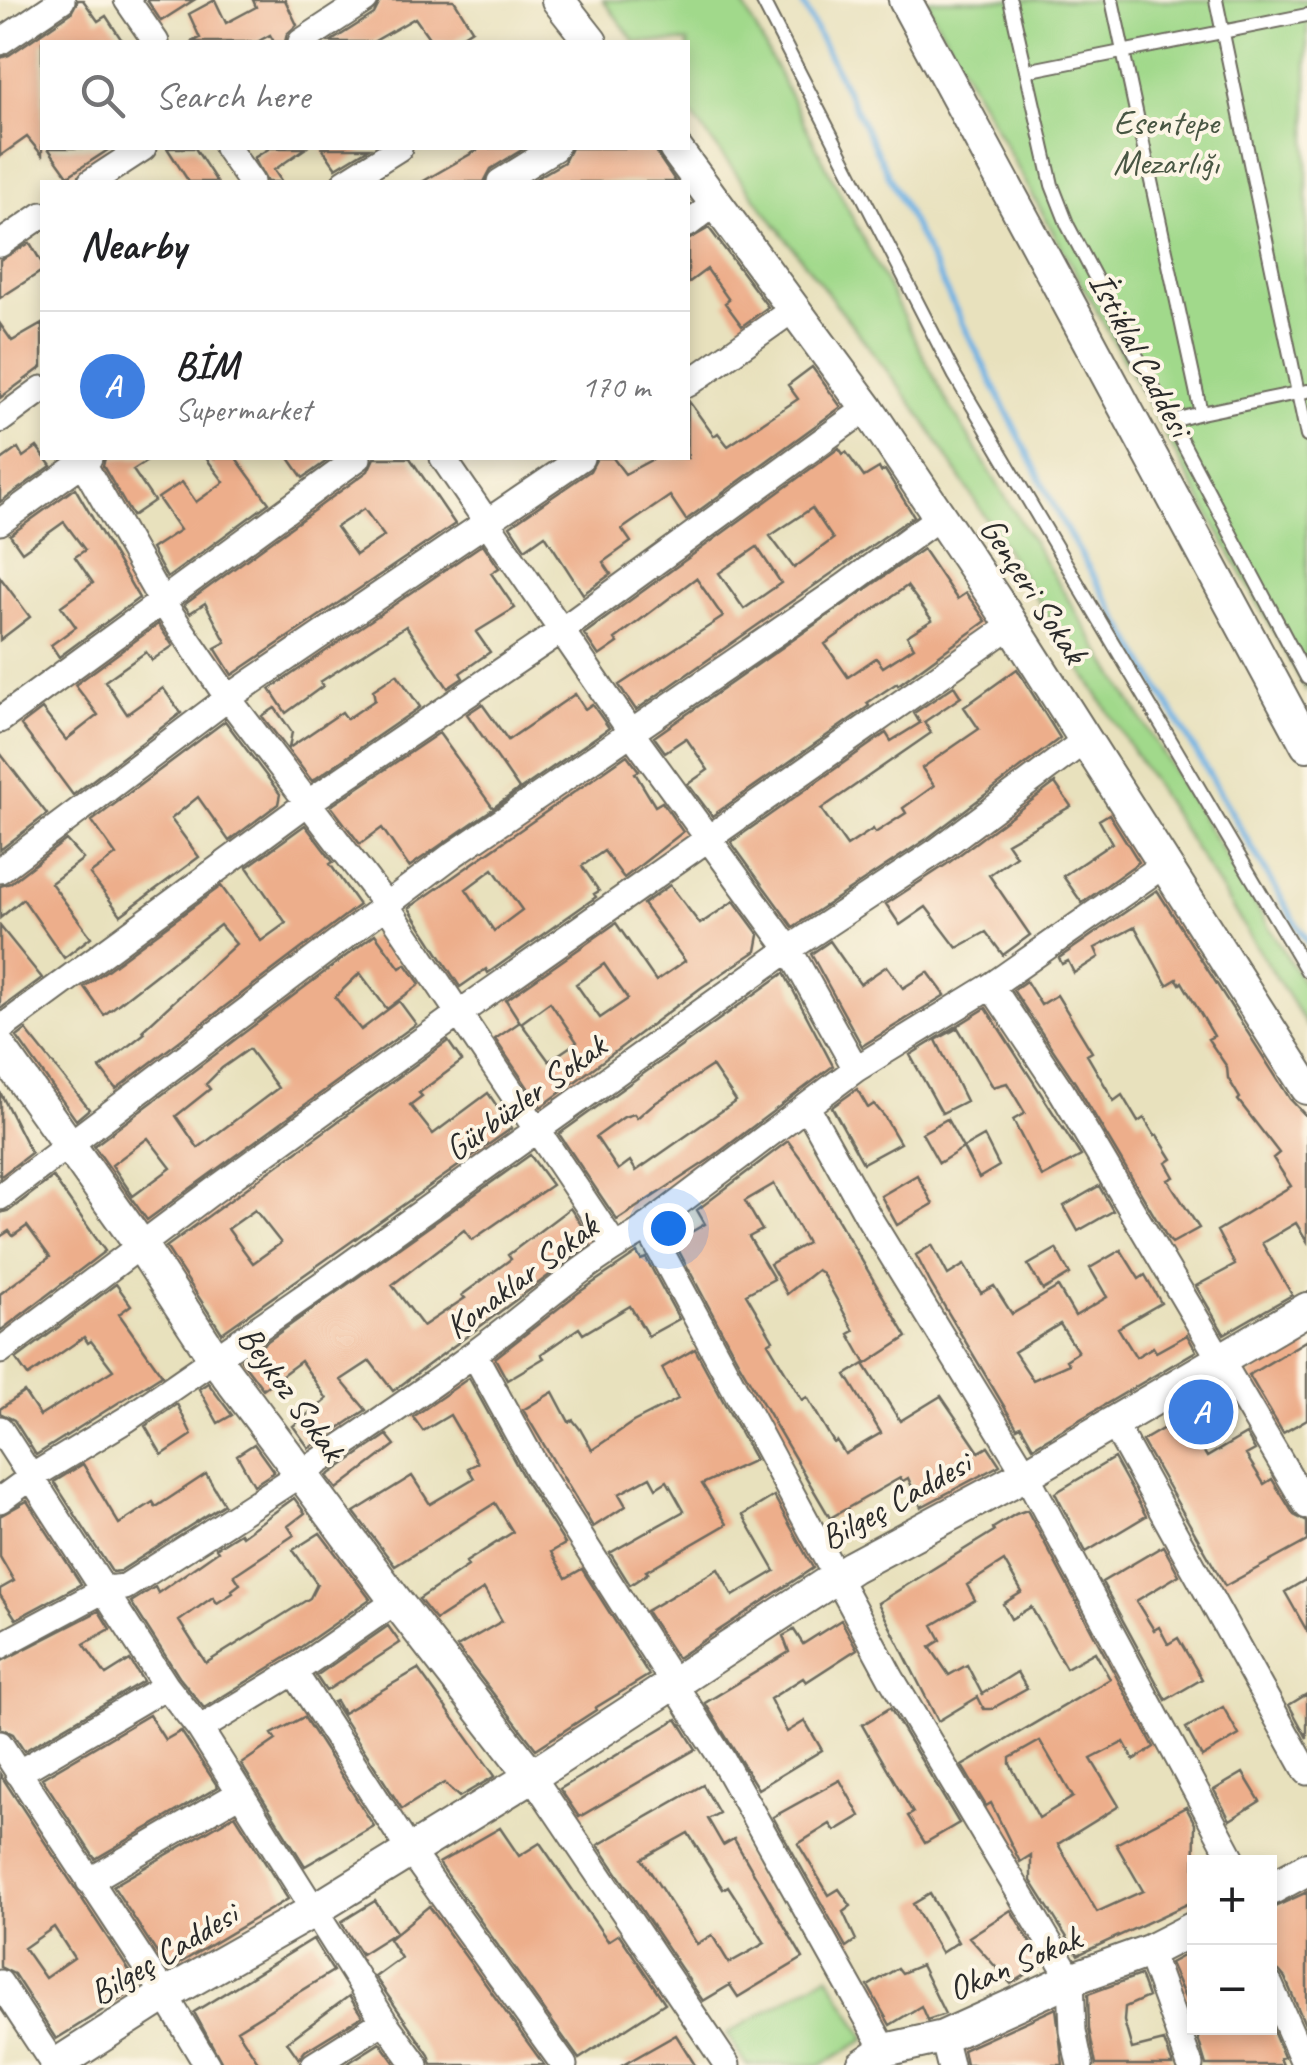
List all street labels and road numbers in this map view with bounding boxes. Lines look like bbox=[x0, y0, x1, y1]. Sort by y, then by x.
street label: İstiklal Caddesi bbox=[1079, 264, 1205, 448]
street label: Gençeri Sokak bbox=[970, 508, 1099, 674]
street label: Gürbüzler Sokak bbox=[435, 1022, 617, 1171]
street label: Konaklar Sokak bbox=[436, 1203, 609, 1349]
street label: Beykoz Sokak bbox=[227, 1317, 357, 1472]
street label: Bilgeç Caddesi bbox=[812, 1439, 982, 1560]
street label: Bilgeç Caddesi bbox=[81, 1889, 249, 2015]
street label: Okan Sokak bbox=[941, 1914, 1090, 2011]

